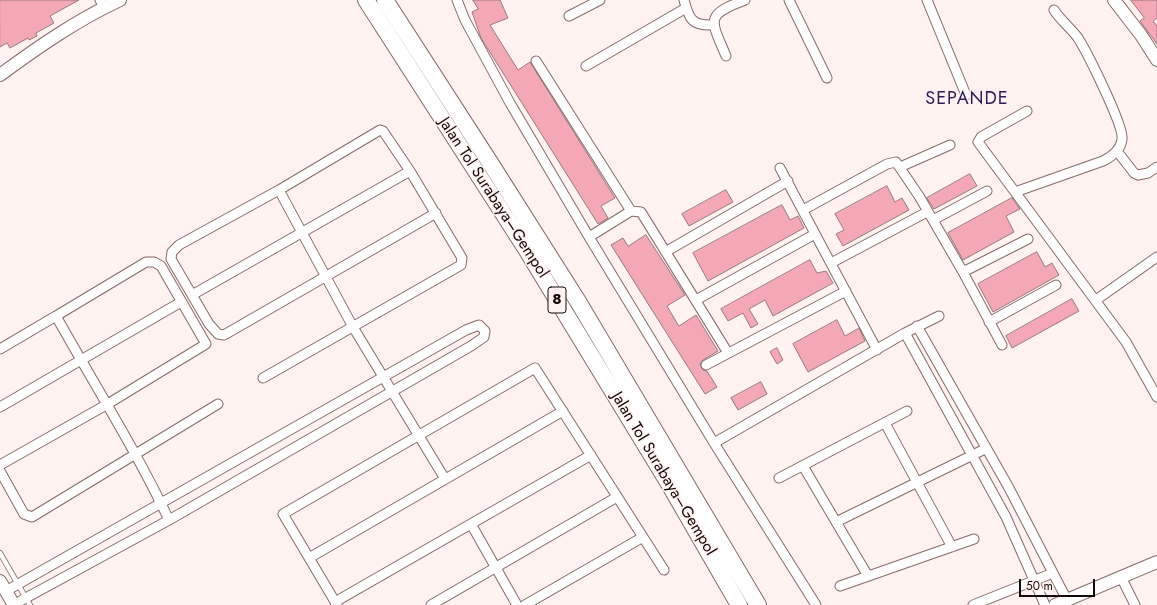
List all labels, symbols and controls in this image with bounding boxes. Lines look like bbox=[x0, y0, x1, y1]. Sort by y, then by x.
district label: SEPANDE bbox=[925, 89, 1009, 111]
street label: Jalan Tol Surabaya–Gempol bbox=[434, 114, 552, 282]
road number: 8 bbox=[548, 287, 566, 313]
street label: Jalan Tol Surabaya–Gempol bbox=[606, 389, 720, 559]
scale bar bbox=[1021, 571, 1097, 597]
text: 50 m bbox=[1026, 577, 1053, 595]

